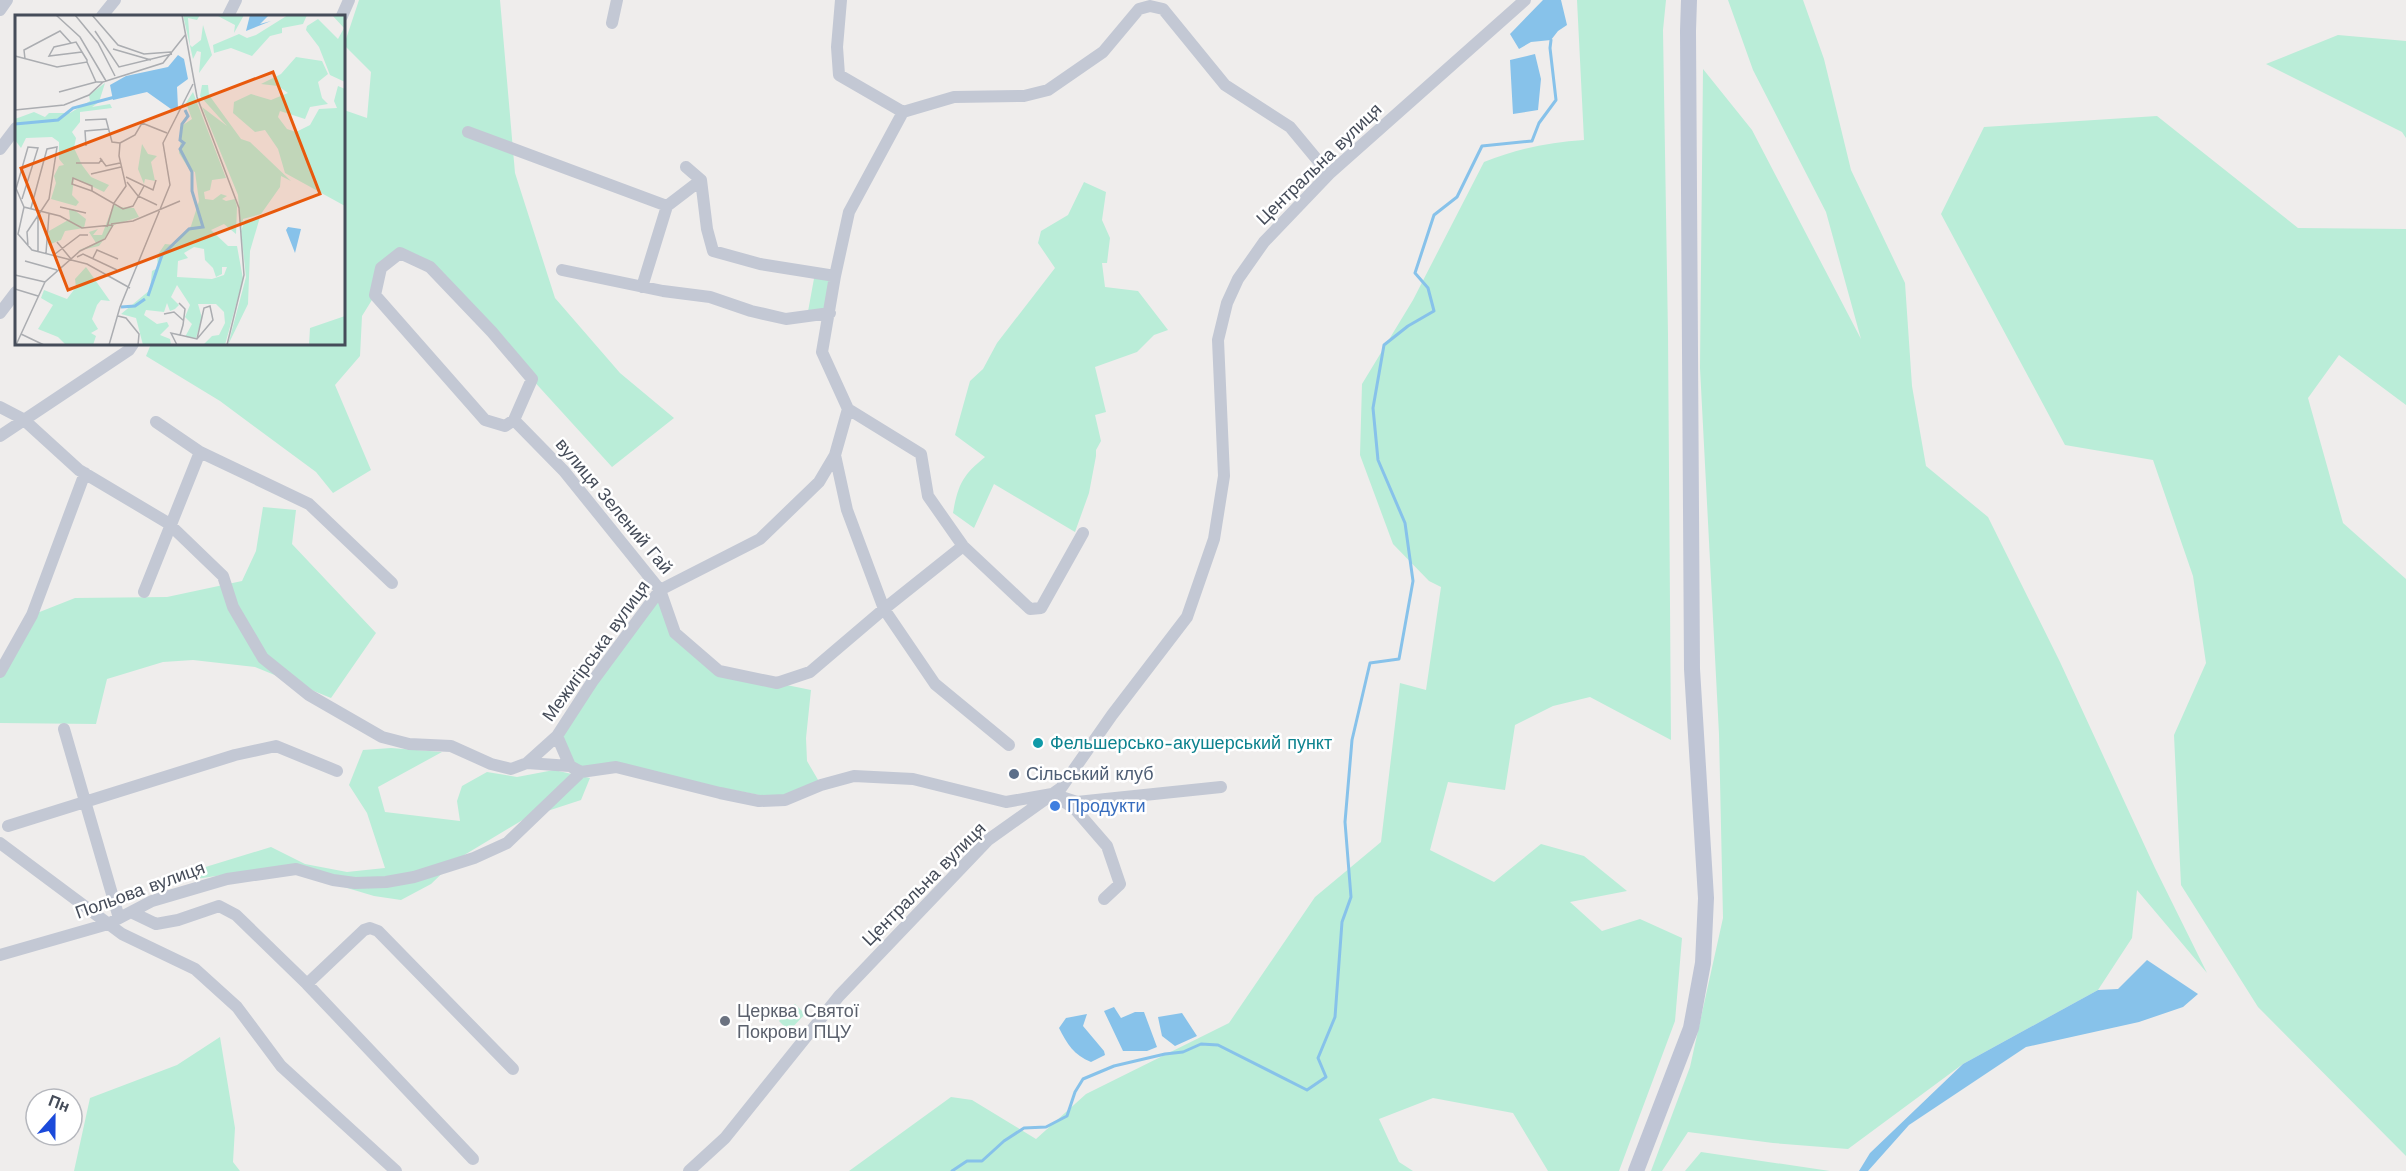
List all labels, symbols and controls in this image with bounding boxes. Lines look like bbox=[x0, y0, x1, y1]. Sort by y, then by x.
inset map bbox=[15, 15, 345, 345]
street label: Центральна вулиця bbox=[1252, 98, 1386, 229]
street label: вулиця Зелений Гай bbox=[552, 434, 677, 578]
street label: Межигірська вулиця bbox=[537, 576, 654, 725]
place label: Фельшерсько-акушерський пункт bbox=[1050, 732, 1332, 753]
marker: Фельшерсько-акушерський пункт bbox=[1031, 736, 1045, 750]
place label: Сільський клуб bbox=[1026, 763, 1153, 784]
marker: Сільський клуб bbox=[1007, 767, 1021, 781]
place label: Продукти bbox=[1067, 795, 1145, 816]
marker: Продукти bbox=[1048, 799, 1062, 813]
street label: Центральна вулиця bbox=[858, 818, 990, 950]
street label: Польова вулиця bbox=[72, 856, 207, 923]
place label: Церква Святої Покрови ПЦУ bbox=[737, 1000, 859, 1042]
marker: Церква Святої Покрови ПЦУ bbox=[718, 1014, 732, 1028]
north arrow bbox=[24, 1087, 84, 1147]
text: Пн bbox=[46, 1091, 72, 1116]

